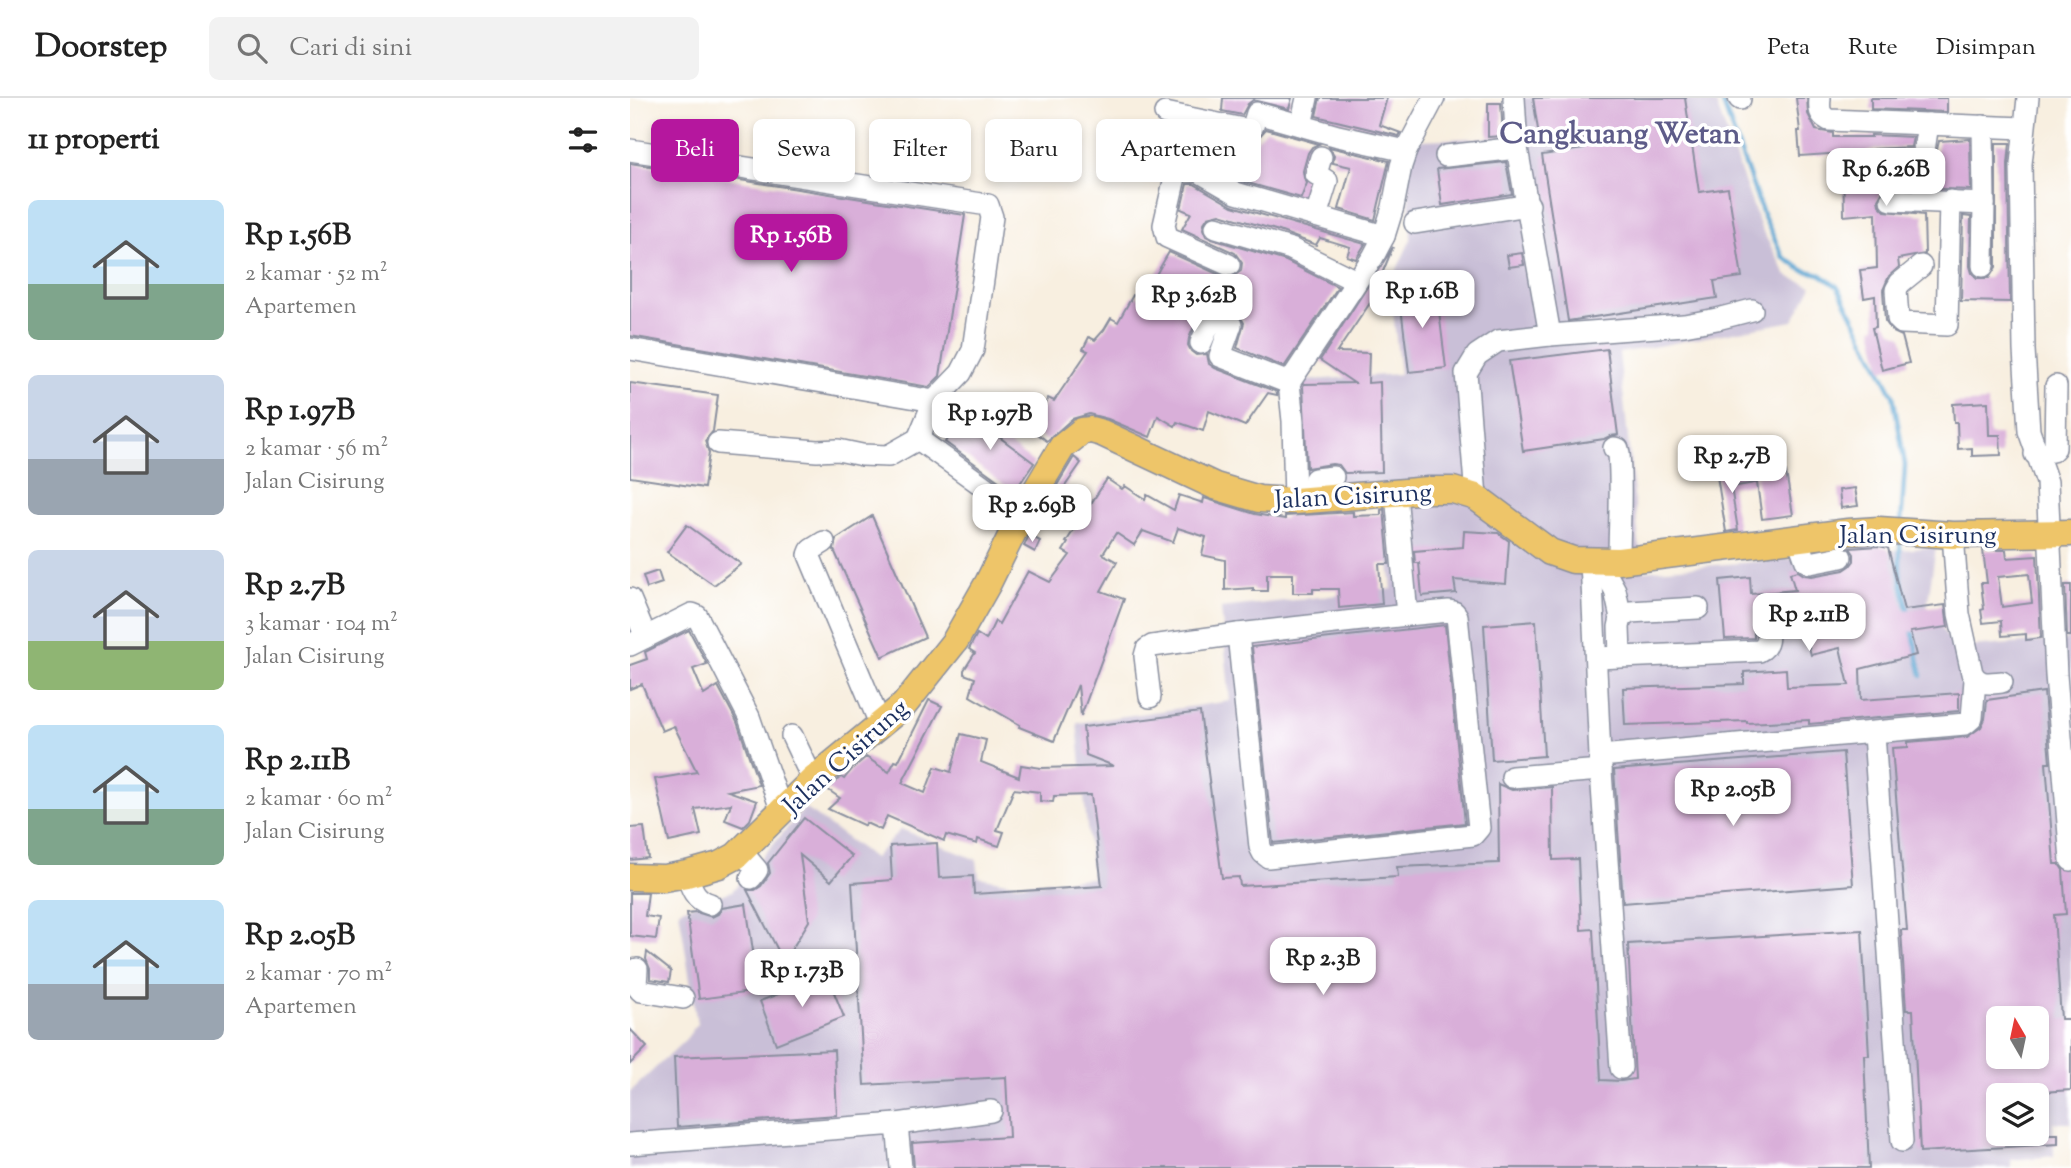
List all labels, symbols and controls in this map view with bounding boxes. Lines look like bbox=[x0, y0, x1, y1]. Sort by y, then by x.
search box bbox=[209, 17, 699, 80]
text: Doorstep bbox=[35, 24, 167, 72]
icon: search bbox=[233, 29, 271, 67]
text: Cari di sini bbox=[289, 30, 412, 67]
text: Peta bbox=[1767, 31, 1810, 65]
text: Rute bbox=[1848, 31, 1898, 65]
text: Disimpan bbox=[1936, 31, 2036, 65]
district label: Cangkuang Wetan bbox=[1499, 114, 1741, 157]
text: 11 properti bbox=[28, 119, 159, 162]
chip: Beli bbox=[651, 119, 739, 182]
chip: Sewa bbox=[753, 119, 855, 182]
chip: Filter bbox=[869, 119, 971, 182]
chip: Baru bbox=[985, 119, 1082, 182]
chip: Apartemen bbox=[1096, 119, 1261, 182]
icon: filters bbox=[564, 121, 602, 159]
pin: Rp 6.26B bbox=[1814, 148, 1958, 208]
text: Rp 6.26B bbox=[1842, 154, 1930, 187]
pin: Rp 1.56B bbox=[719, 214, 863, 274]
text: Rp 1.56B bbox=[245, 215, 351, 258]
text: Rp 1.56B bbox=[750, 220, 832, 253]
icon: home bbox=[84, 228, 168, 312]
text: 2 kamar · 52 m² bbox=[245, 258, 388, 291]
pin: Rp 1.6B bbox=[1357, 271, 1487, 330]
pin: Rp 3.62B bbox=[1122, 274, 1266, 334]
text: Rp 1.6B bbox=[1385, 276, 1459, 309]
text: Rp 3.62B bbox=[1151, 280, 1237, 313]
text: Apartemen bbox=[245, 291, 357, 324]
text: Rp 1.97B bbox=[245, 390, 355, 433]
pin: Rp 1.97B bbox=[918, 392, 1062, 452]
text: Rp 1.97B bbox=[948, 398, 1032, 431]
icon: home bbox=[84, 403, 168, 487]
text: 2 kamar · 56 m² bbox=[245, 433, 388, 466]
pin: Rp 2.7B bbox=[1667, 436, 1797, 495]
text: Rp 2.7B bbox=[1694, 441, 1770, 474]
text: Jalan Cisirung bbox=[245, 466, 384, 499]
street label: Jalan Cisirung bbox=[1271, 475, 1433, 520]
pin: Rp 2.69B bbox=[960, 484, 1104, 544]
text: Rp 2.69B bbox=[988, 490, 1076, 523]
street label: Jalan Cisirung bbox=[1837, 518, 1997, 555]
text: Rp 2.7B bbox=[245, 565, 345, 608]
icon: home bbox=[84, 578, 168, 662]
pin: Rp 2.11B bbox=[1737, 594, 1881, 653]
text: Rp 2.11B bbox=[1769, 599, 1849, 632]
text: 3 kamar · 104 m² bbox=[245, 608, 398, 641]
text: Jalan Cisirung bbox=[245, 641, 384, 674]
street label: Jalan Cisirung bbox=[774, 691, 918, 826]
text: Rp 2.11B bbox=[245, 740, 350, 783]
icon: home bbox=[84, 753, 168, 837]
pin: Rp 2.05B bbox=[1661, 768, 1805, 828]
text: Rp 2.05B bbox=[1691, 774, 1775, 807]
text: 2 kamar · 60 m² bbox=[245, 783, 393, 816]
text: Jalan Cisirung bbox=[245, 816, 384, 849]
text: Rp 2.05B bbox=[245, 915, 355, 958]
icon: home bbox=[84, 928, 168, 1012]
pin: Rp 2.3B bbox=[1258, 937, 1388, 997]
text: Rp 2.3B bbox=[1286, 943, 1360, 976]
pin: Rp 1.73B bbox=[730, 950, 874, 1009]
text: Rp 1.73B bbox=[761, 955, 843, 988]
text: 2 kamar · 70 m² bbox=[245, 958, 392, 991]
text: Apartemen bbox=[245, 991, 357, 1024]
north arrow bbox=[1986, 1006, 2049, 1069]
map controls bbox=[1986, 1006, 2049, 1146]
button: layers bbox=[1986, 1083, 2049, 1146]

